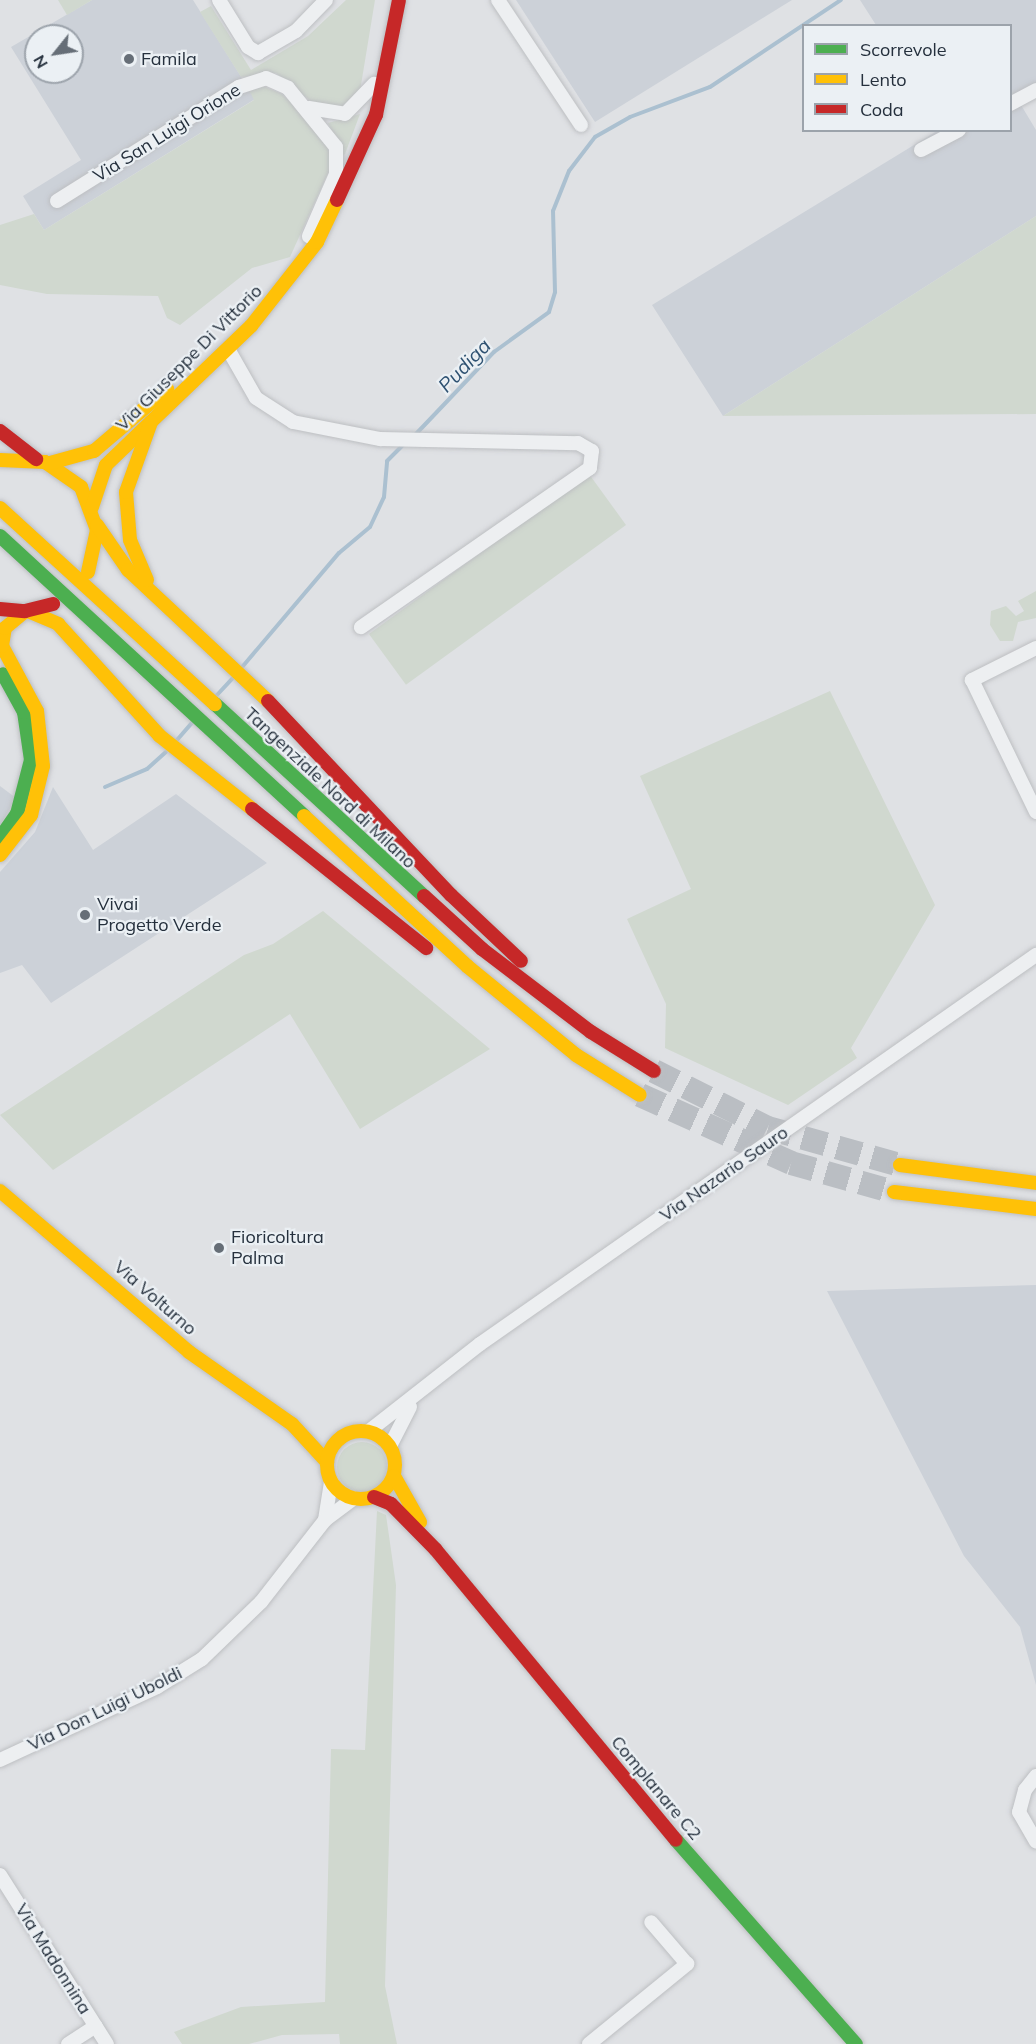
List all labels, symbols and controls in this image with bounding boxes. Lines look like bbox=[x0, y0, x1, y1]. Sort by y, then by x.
north arrow bbox=[24, 24, 84, 84]
legend bbox=[802, 24, 1012, 132]
text: Scorrevole bbox=[860, 38, 947, 61]
place label: Famila bbox=[141, 48, 197, 70]
text: N bbox=[28, 52, 52, 72]
marker: Famila bbox=[122, 52, 136, 66]
text: Lento bbox=[860, 68, 907, 91]
street label: Via San Luigi Orione bbox=[90, 79, 244, 187]
text: Coda bbox=[860, 98, 904, 121]
street label: Via Giuseppe Di Vittorio bbox=[111, 280, 267, 436]
water label: Pudiga bbox=[433, 333, 495, 397]
street label: Tangenziale Nord di Milano bbox=[240, 703, 420, 873]
place label: Vivai Progetto Verde bbox=[97, 894, 221, 936]
marker: Vivai Progetto Verde bbox=[78, 908, 92, 922]
street label: Via Nazario Sauro bbox=[656, 1122, 792, 1226]
place label: Fioricoltura Palma bbox=[231, 1227, 324, 1270]
marker: Fioricoltura Palma bbox=[212, 1241, 226, 1255]
street label: Via Volturno bbox=[109, 1256, 201, 1340]
street label: Via Don Luigi Uboldi bbox=[24, 1662, 186, 1756]
street label: Complanare C2 bbox=[606, 1732, 706, 1844]
street label: Via Madonnina bbox=[10, 1900, 96, 2018]

